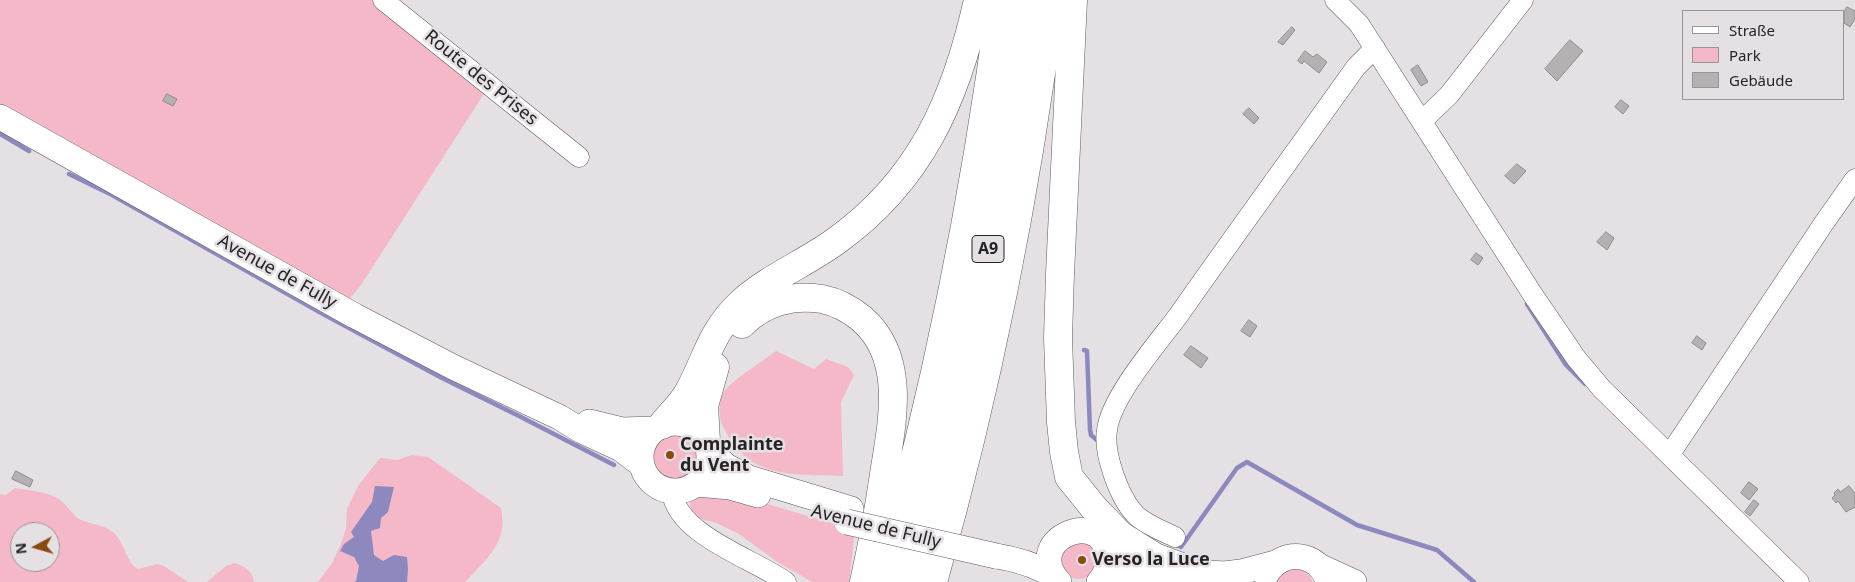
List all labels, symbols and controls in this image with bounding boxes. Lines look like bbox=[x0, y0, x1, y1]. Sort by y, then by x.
legend bbox=[1682, 10, 1845, 100]
text: Straße bbox=[1729, 20, 1775, 40]
street label: Route des Prises bbox=[420, 26, 542, 130]
text: Park bbox=[1729, 45, 1761, 65]
text: Gebäude bbox=[1729, 70, 1793, 90]
street label: Avenue de Fully bbox=[214, 230, 340, 314]
road number: A9 bbox=[972, 235, 1004, 262]
place label: Complainte du Vent bbox=[680, 434, 784, 476]
marker: Complainte du Vent bbox=[664, 449, 676, 461]
street label: Avenue de Fully bbox=[809, 500, 943, 554]
north arrow bbox=[10, 522, 60, 572]
text: N bbox=[11, 542, 31, 555]
place label: Verso la Luce bbox=[1092, 549, 1210, 571]
marker: Verso la Luce bbox=[1076, 554, 1088, 566]

